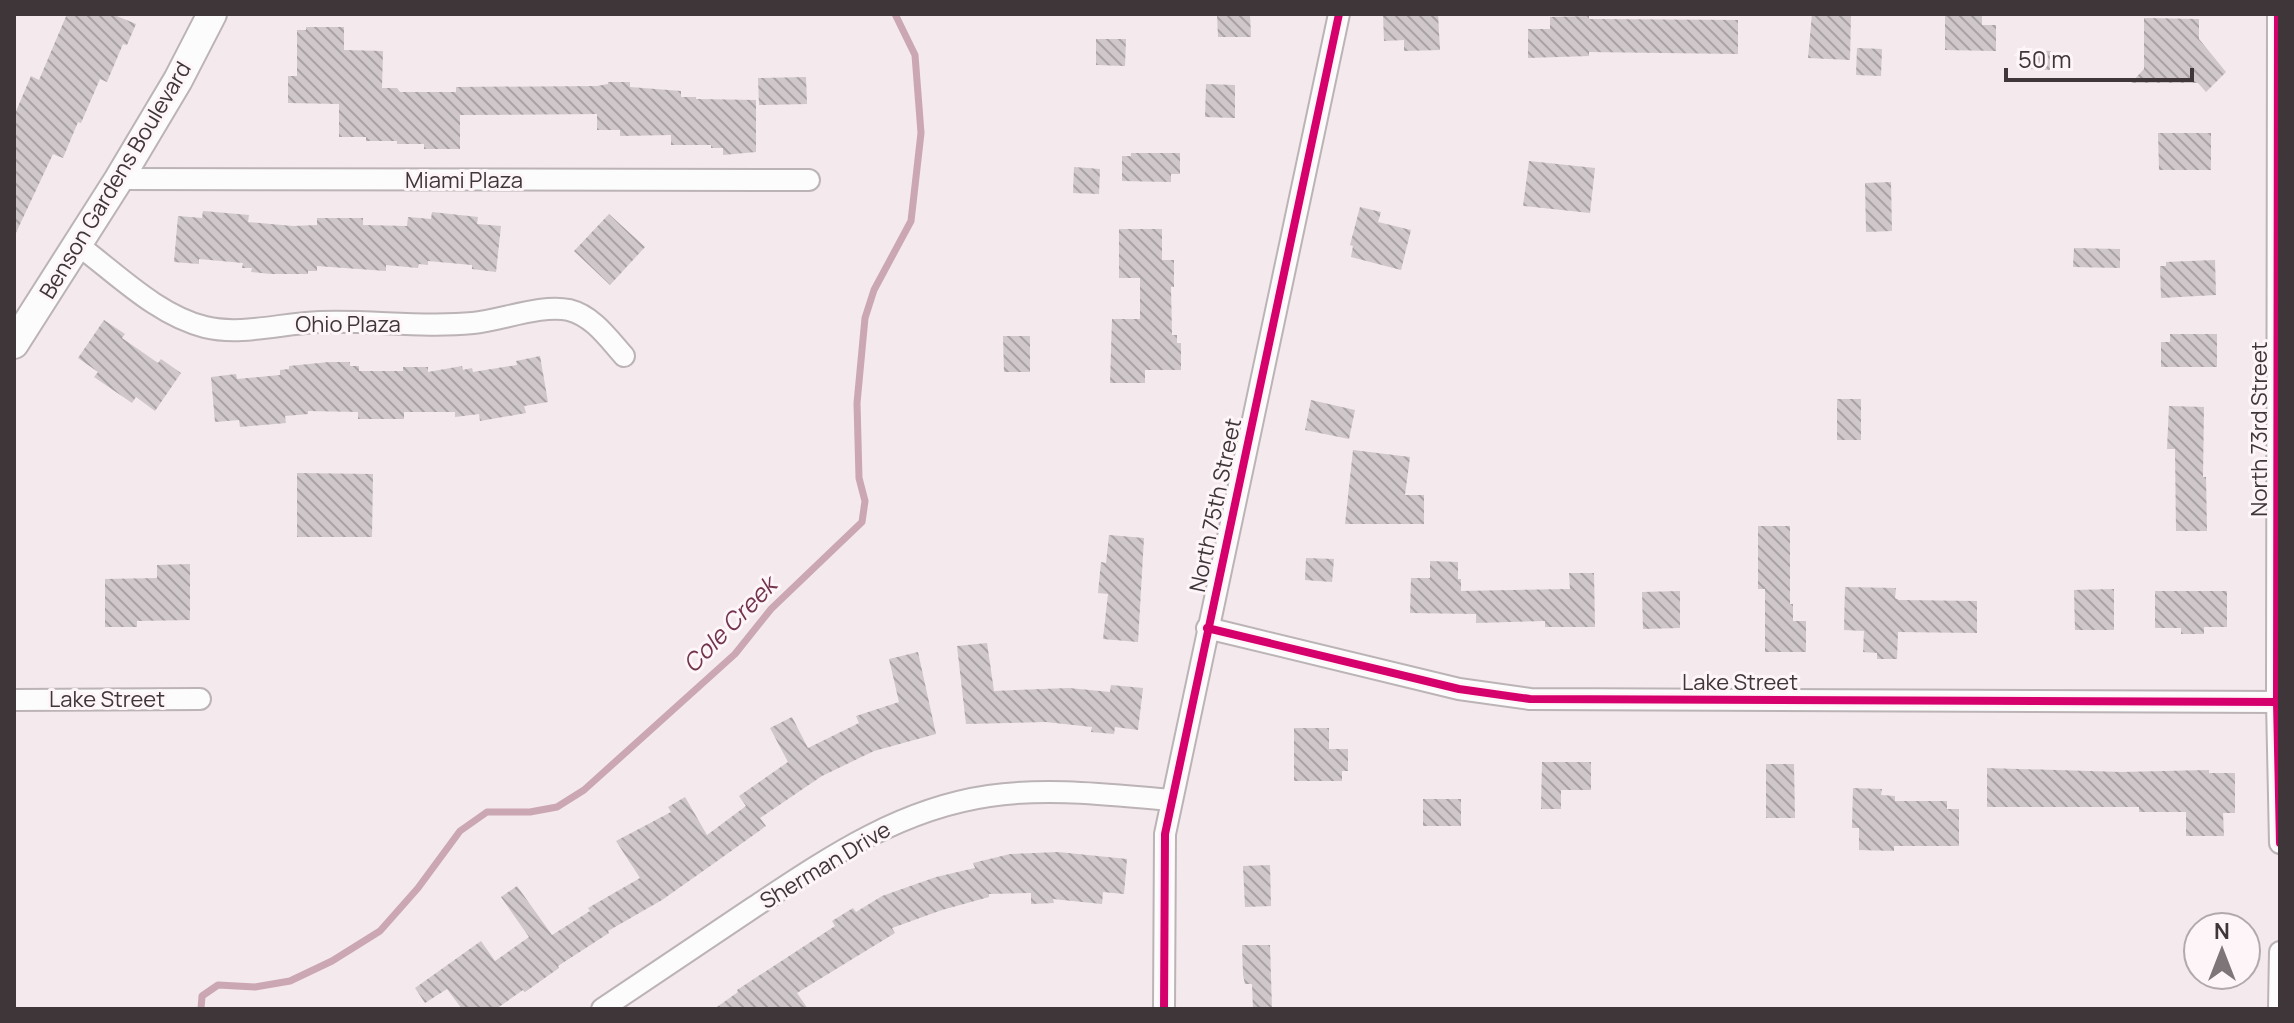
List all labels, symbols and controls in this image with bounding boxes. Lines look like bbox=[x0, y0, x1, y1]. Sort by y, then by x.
scale bar bbox=[2006, 32, 2192, 82]
text: 50 m bbox=[2018, 42, 2072, 75]
street label: Benson Gardens Boulevard bbox=[32, 56, 198, 304]
street label: Miami Plaza bbox=[405, 165, 523, 195]
street label: Ohio Plaza bbox=[295, 309, 401, 339]
street label: North 73rd Street bbox=[2244, 341, 2274, 517]
street label: North 75th Street bbox=[1182, 415, 1248, 595]
water label: Cole Creek bbox=[675, 567, 785, 679]
street label: Lake Street bbox=[1682, 667, 1798, 697]
street label: Lake Street bbox=[49, 684, 165, 714]
street label: Sherman Drive bbox=[754, 814, 896, 916]
north arrow bbox=[2182, 911, 2262, 991]
text: N bbox=[2214, 916, 2230, 946]

